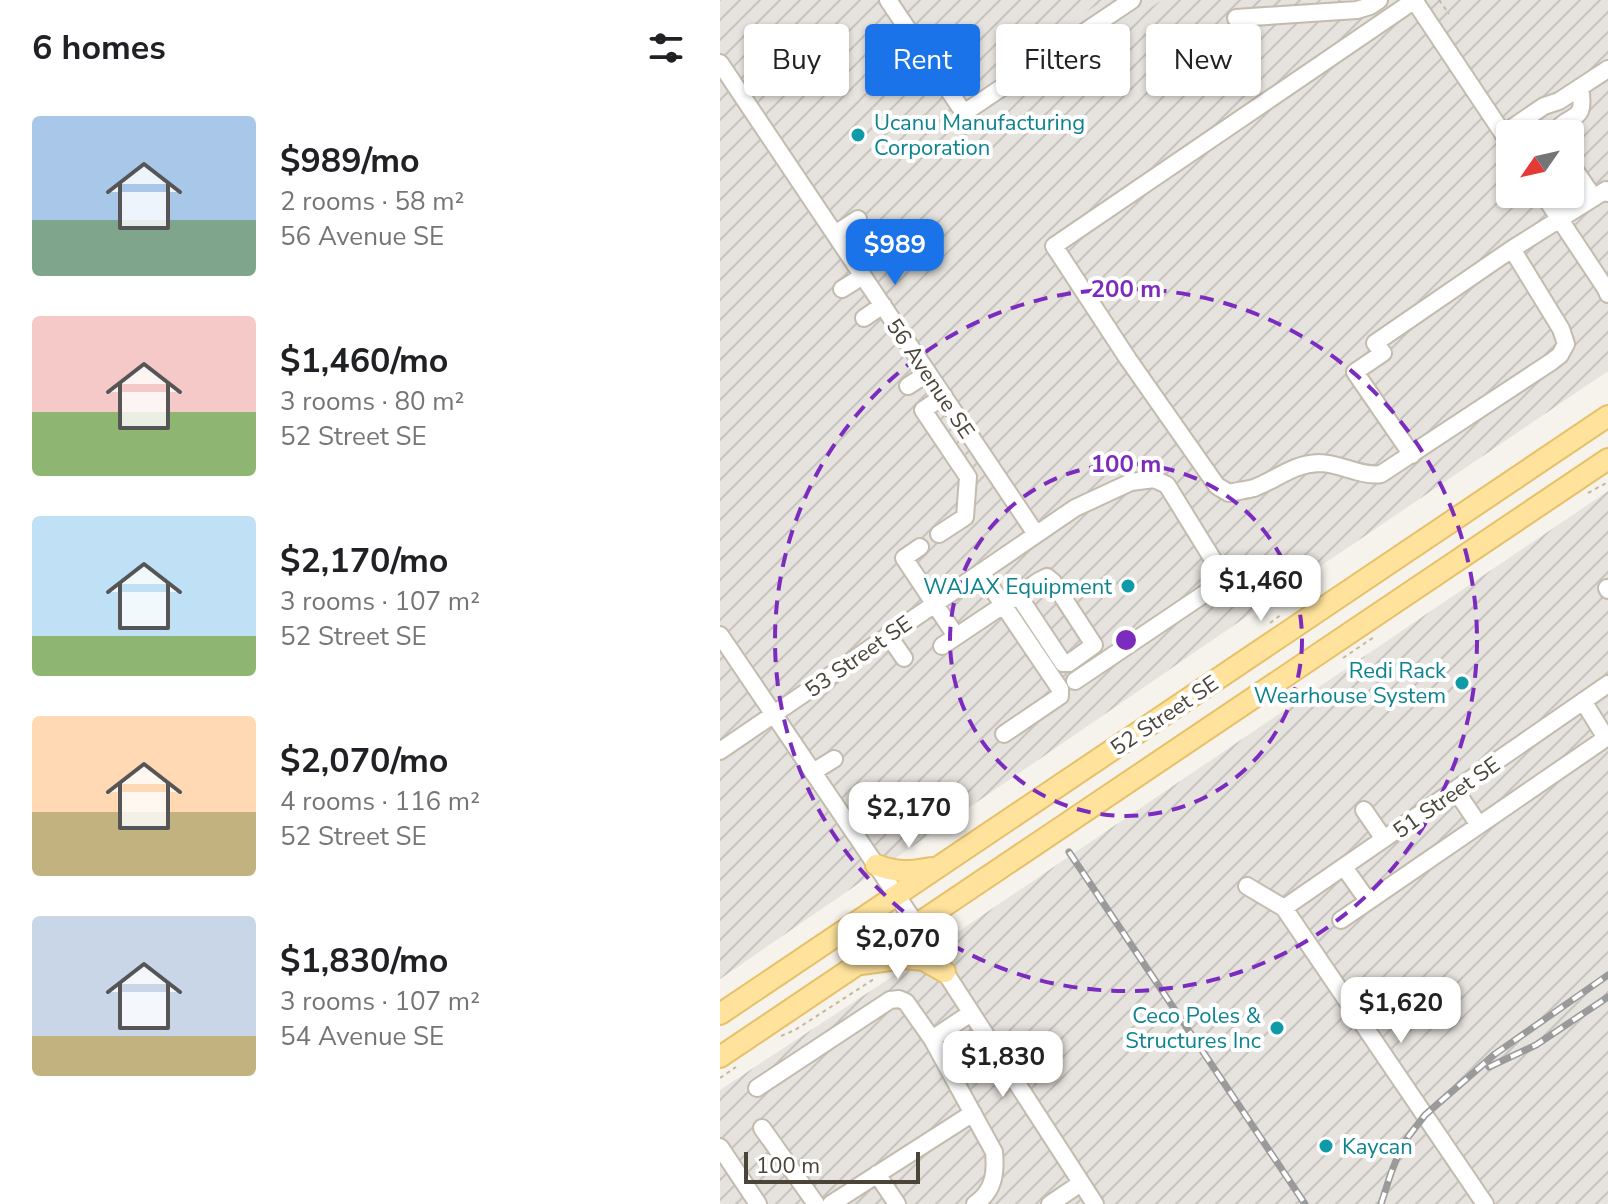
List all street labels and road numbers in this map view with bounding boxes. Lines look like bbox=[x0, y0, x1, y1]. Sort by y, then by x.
street label: 56 Avenue SE bbox=[879, 313, 981, 445]
street label: 53 Street SE bbox=[799, 609, 918, 705]
street label: 52 Street SE bbox=[1105, 669, 1224, 763]
street label: 51 Street SE bbox=[1387, 750, 1506, 846]

